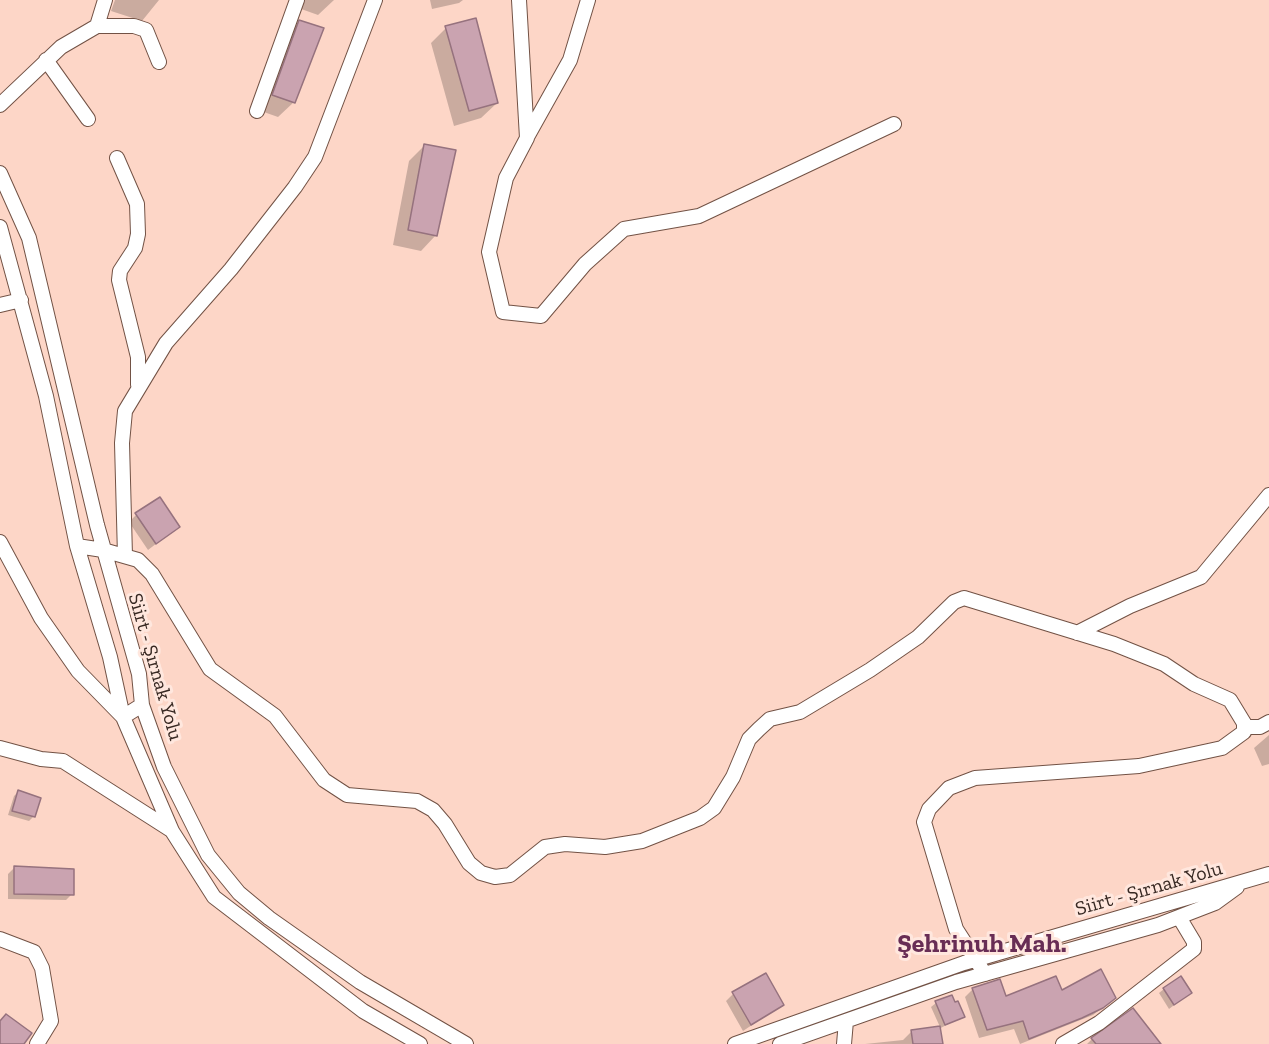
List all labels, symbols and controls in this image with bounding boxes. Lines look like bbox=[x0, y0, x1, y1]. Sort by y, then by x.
street label: Siirt - Şırnak Yolu bbox=[123, 591, 187, 743]
street label: Siirt - Şırnak Yolu bbox=[1073, 857, 1225, 921]
district label: Şehrinuh Mah. bbox=[897, 929, 1067, 961]

